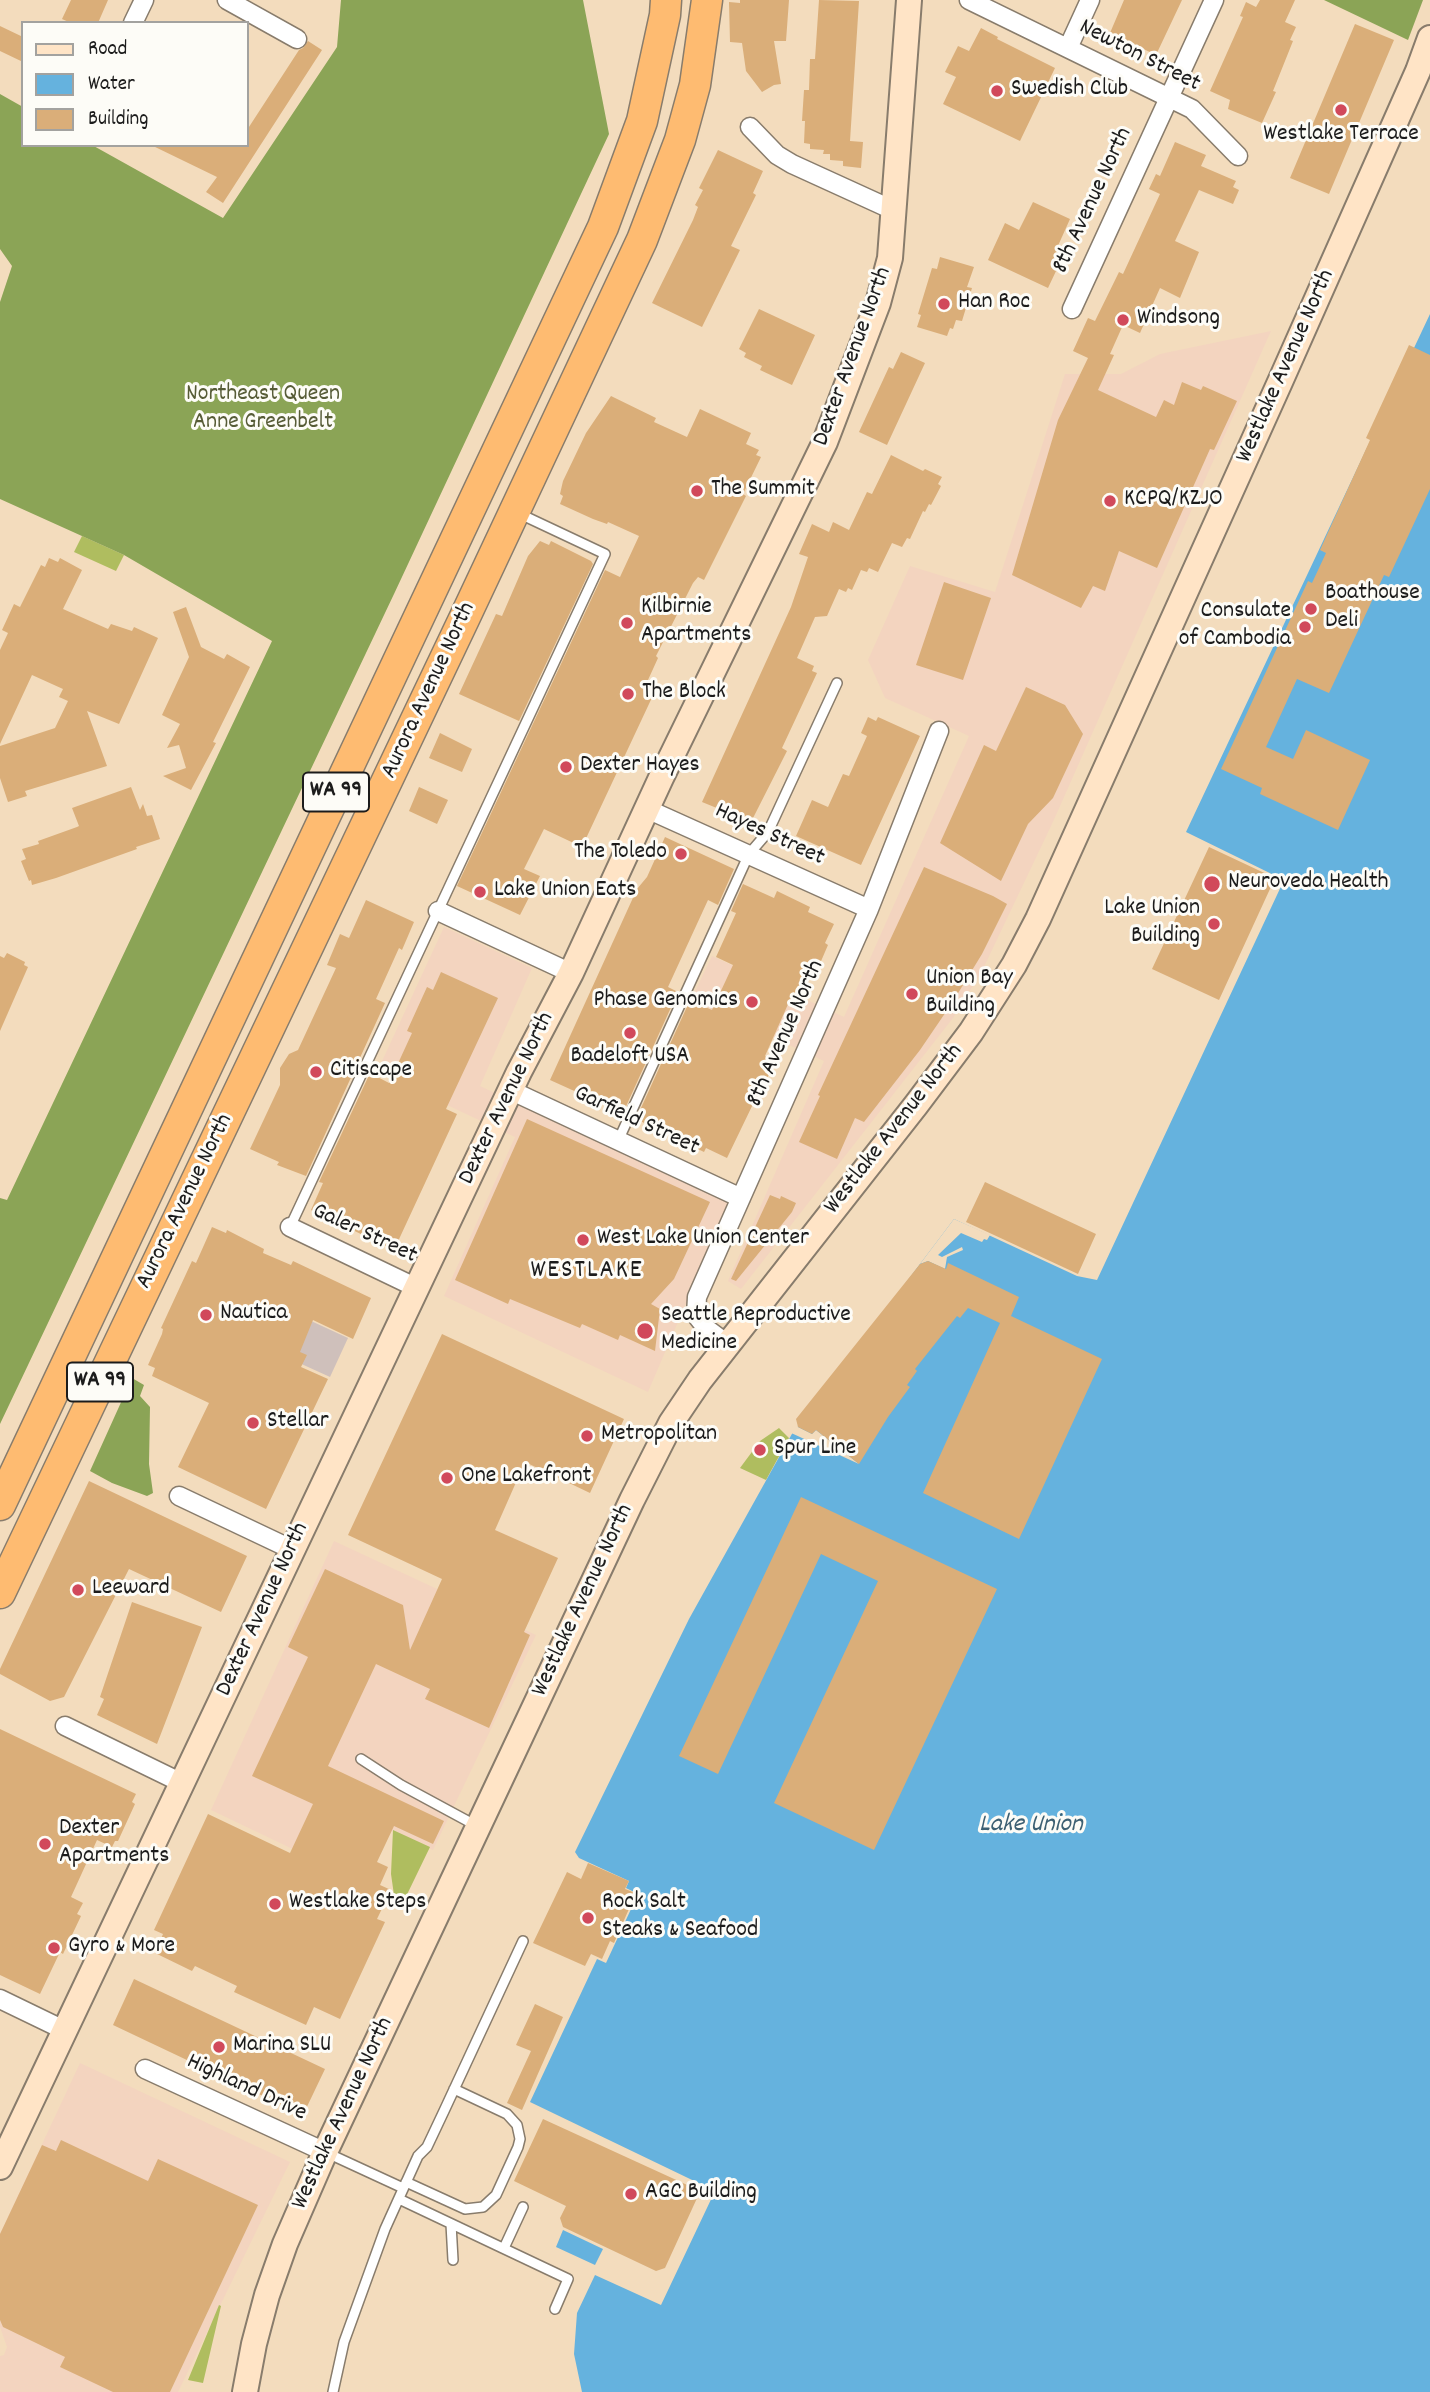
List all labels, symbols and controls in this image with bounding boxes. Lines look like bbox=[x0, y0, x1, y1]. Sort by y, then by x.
street label: Newton Street bbox=[1074, 14, 1204, 100]
legend bbox=[21, 21, 248, 147]
text: Road bbox=[88, 35, 127, 65]
text: Water bbox=[88, 70, 135, 100]
place label: Swedish Club bbox=[1011, 77, 1128, 105]
marker: Swedish Club bbox=[989, 83, 1005, 99]
marker: Westlake Terrace bbox=[1333, 102, 1349, 118]
text: Building bbox=[88, 105, 148, 135]
place label: Westlake Terrace bbox=[1263, 122, 1419, 150]
street label: 8th Avenue North bbox=[1048, 124, 1140, 278]
street label: Dexter Avenue North bbox=[808, 264, 900, 450]
street label: Westlake Avenue North bbox=[1231, 266, 1343, 468]
place label: Han Roc bbox=[958, 290, 1030, 318]
marker: Han Roc bbox=[936, 296, 952, 312]
place label: Windsong bbox=[1137, 306, 1220, 334]
marker: Windsong bbox=[1115, 312, 1131, 328]
park label: Northeast Queen Anne Greenbelt bbox=[186, 382, 340, 438]
place label: The Summit bbox=[711, 477, 815, 505]
marker: The Summit bbox=[689, 483, 705, 499]
place label: KCPQ/KZJO bbox=[1124, 487, 1223, 515]
marker: KCPQ/KZJO bbox=[1102, 493, 1118, 509]
place label: Boathouse Deli bbox=[1325, 581, 1420, 637]
place label: Kilbirnie Apartments bbox=[641, 595, 751, 651]
street label: Aurora Avenue North bbox=[377, 598, 483, 784]
place label: Consulate of Cambodia bbox=[1179, 599, 1291, 655]
marker: Boathouse Deli bbox=[1303, 601, 1319, 617]
marker: Kilbirnie Apartments bbox=[619, 615, 635, 631]
marker: Consulate of Cambodia bbox=[1297, 619, 1313, 635]
place label: The Block bbox=[642, 680, 726, 708]
marker: The Block bbox=[620, 686, 636, 702]
place label: Dexter Hayes bbox=[580, 753, 700, 781]
marker: Dexter Hayes bbox=[558, 759, 574, 775]
road number: WA 99 bbox=[303, 772, 369, 812]
street label: Hayes Street bbox=[710, 798, 828, 874]
place label: The Toledo bbox=[574, 840, 667, 868]
marker: The Toledo bbox=[673, 846, 689, 862]
place label: Neuroveda Health bbox=[1228, 870, 1389, 898]
marker: Neuroveda Health bbox=[1202, 874, 1222, 894]
place label: Lake Union Eats bbox=[494, 878, 636, 906]
marker: Lake Union Eats bbox=[472, 884, 488, 900]
place label: Lake Union Building bbox=[1104, 896, 1200, 952]
marker: Lake Union Building bbox=[1206, 916, 1222, 932]
street label: 8th Avenue North bbox=[742, 956, 832, 1112]
place label: Union Bay Building bbox=[926, 966, 1013, 1022]
marker: Union Bay Building bbox=[904, 986, 920, 1002]
place label: Phase Genomics bbox=[594, 988, 738, 1016]
marker: Phase Genomics bbox=[744, 994, 760, 1010]
street label: Dexter Avenue North bbox=[454, 1008, 562, 1190]
marker: Badeloft USA bbox=[622, 1025, 638, 1041]
street label: Westlake Avenue North bbox=[819, 1039, 971, 1221]
place label: Badeloft USA bbox=[571, 1044, 689, 1072]
place label: Citiscape bbox=[330, 1058, 412, 1086]
marker: Citiscape bbox=[308, 1064, 324, 1080]
street label: Garfield Street bbox=[569, 1080, 703, 1164]
street label: Aurora Avenue North bbox=[131, 1110, 241, 1294]
street label: Galer Street bbox=[307, 1198, 421, 1272]
place label: West Lake Union Center bbox=[597, 1226, 809, 1254]
marker: West Lake Union Center bbox=[575, 1232, 591, 1248]
district label: WESTLAKE bbox=[531, 1256, 643, 1288]
place label: Nautica bbox=[220, 1301, 288, 1329]
place label: Seattle Reproductive Medicine bbox=[661, 1303, 851, 1359]
marker: Nautica bbox=[198, 1307, 214, 1323]
marker: Seattle Reproductive Medicine bbox=[635, 1321, 655, 1341]
road number: WA 99 bbox=[67, 1362, 133, 1401]
place label: Stellar bbox=[267, 1409, 329, 1437]
marker: Stellar bbox=[245, 1415, 261, 1431]
place label: Metropolitan bbox=[601, 1422, 717, 1450]
marker: Metropolitan bbox=[579, 1428, 595, 1444]
place label: Spur Line bbox=[774, 1436, 856, 1464]
marker: Spur Line bbox=[752, 1442, 768, 1458]
place label: One Lakefront bbox=[461, 1464, 591, 1492]
marker: One Lakefront bbox=[439, 1470, 455, 1486]
street label: Westlake Avenue North bbox=[527, 1500, 641, 1702]
street label: Dexter Avenue North bbox=[211, 1519, 317, 1701]
place label: Leeward bbox=[92, 1576, 170, 1604]
marker: Leeward bbox=[70, 1582, 86, 1598]
water label: Lake Union bbox=[979, 1810, 1083, 1842]
place label: Dexter Apartments bbox=[59, 1816, 169, 1872]
marker: Dexter Apartments bbox=[37, 1836, 53, 1852]
place label: Westlake Steps bbox=[289, 1890, 426, 1918]
place label: Rock Salt Steaks & Seafood bbox=[602, 1890, 758, 1946]
marker: Westlake Steps bbox=[267, 1896, 283, 1912]
marker: Rock Salt Steaks & Seafood bbox=[580, 1910, 596, 1926]
place label: Gyro & More bbox=[68, 1934, 175, 1962]
marker: Gyro & More bbox=[46, 1940, 62, 1956]
street label: Westlake Avenue North bbox=[287, 2013, 401, 2215]
place label: Marina SLU bbox=[233, 2033, 331, 2061]
marker: Marina SLU bbox=[211, 2039, 227, 2055]
street label: Highland Drive bbox=[181, 2049, 311, 2129]
place label: AGC Building bbox=[645, 2180, 757, 2208]
marker: AGC Building bbox=[623, 2186, 639, 2202]

